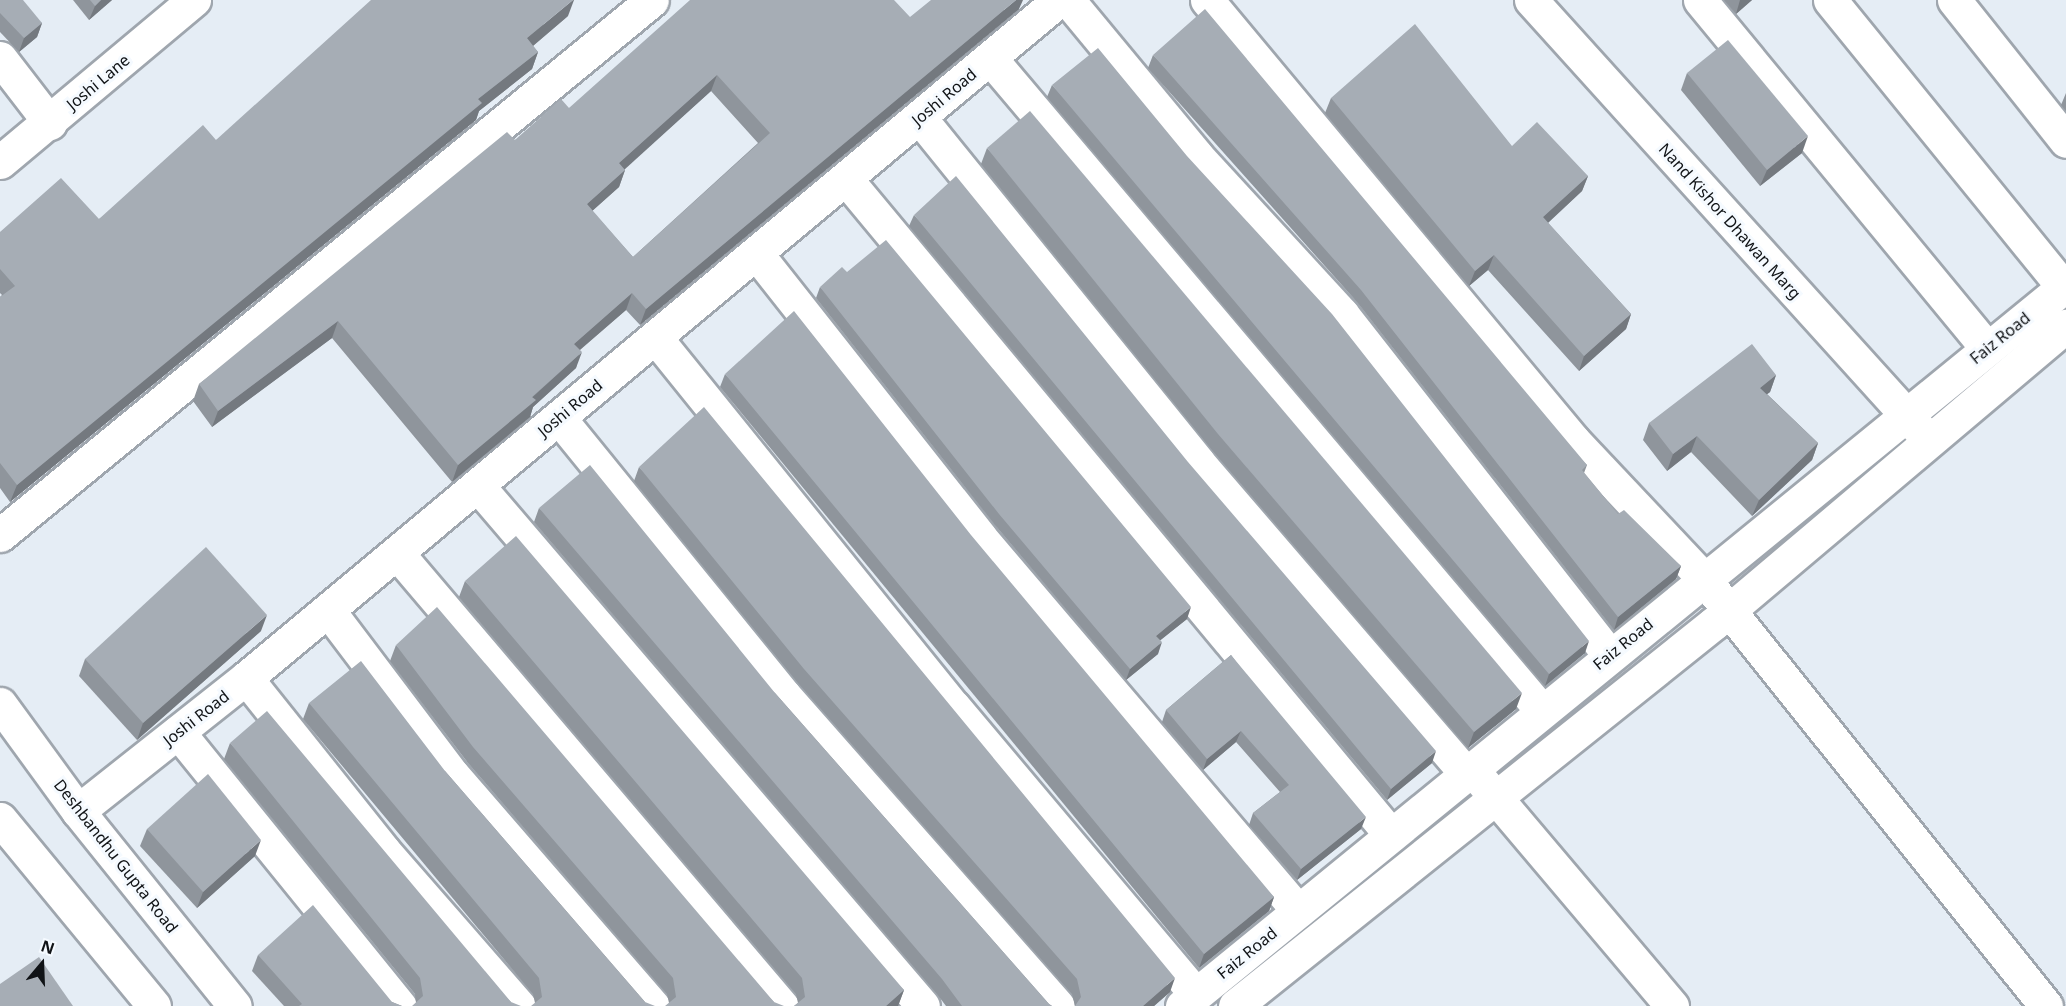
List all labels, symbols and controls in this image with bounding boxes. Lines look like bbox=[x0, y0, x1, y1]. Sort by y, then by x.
street label: Joshi Lane bbox=[63, 50, 133, 114]
street label: Joshi Road bbox=[908, 64, 980, 130]
street label: Nand Kishor Dhawan Marg bbox=[1655, 139, 1805, 303]
street label: Faiz Road bbox=[1966, 308, 2034, 368]
street label: Joshi Road bbox=[534, 375, 606, 441]
street label: Faiz Road bbox=[1589, 614, 1657, 674]
street label: Joshi Road bbox=[159, 686, 233, 750]
street label: Deshbandhu Gupta Road bbox=[50, 775, 182, 937]
street label: Faiz Road bbox=[1213, 923, 1281, 983]
north arrow bbox=[12, 934, 72, 994]
text: N bbox=[38, 934, 58, 959]

